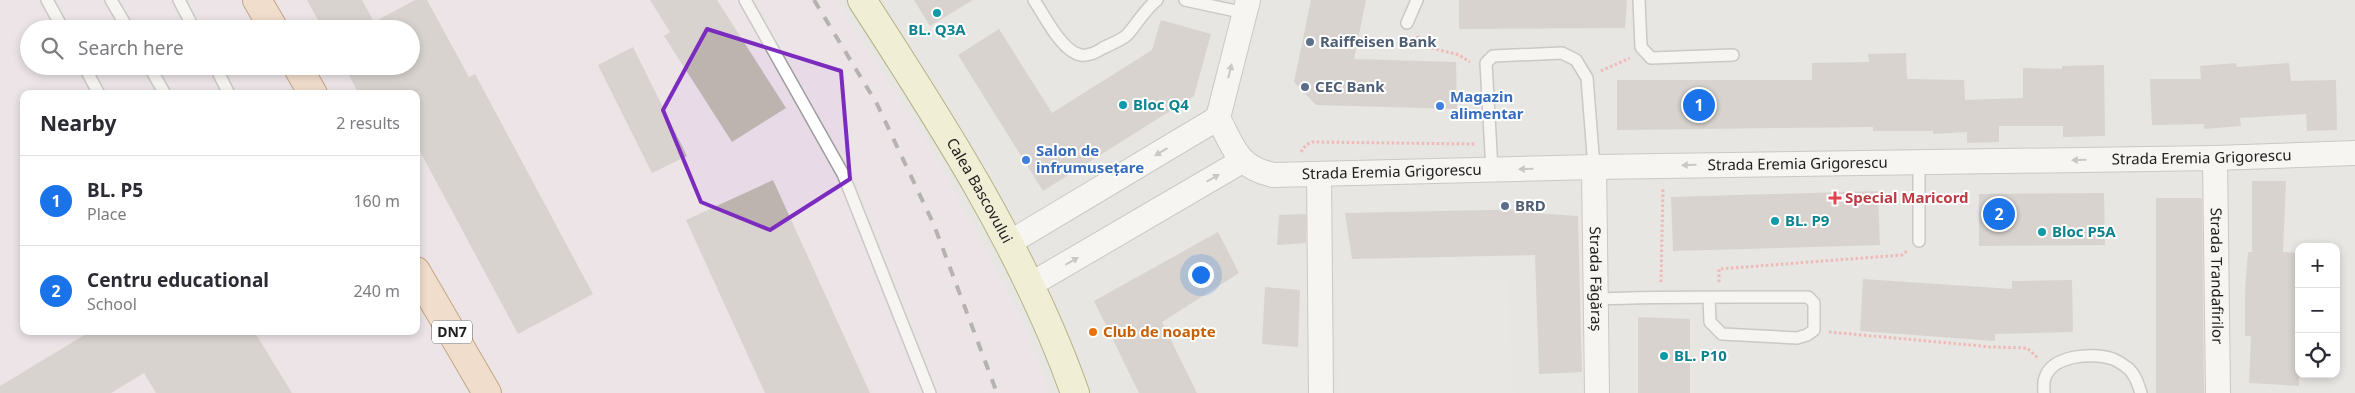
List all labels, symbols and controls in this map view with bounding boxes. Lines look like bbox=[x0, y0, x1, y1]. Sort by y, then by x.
marker: BL. Q3A bbox=[931, 7, 943, 19]
place label: BL. Q3A bbox=[908, 19, 966, 39]
search box bbox=[20, 20, 420, 75]
place label: Raiffeisen Bank bbox=[1320, 31, 1437, 51]
icon: search bbox=[38, 34, 66, 62]
text: Search here bbox=[78, 35, 184, 61]
marker: Raiffeisen Bank bbox=[1304, 36, 1316, 48]
one-way arrow bbox=[1226, 63, 1234, 78]
place label: CEC Bank bbox=[1315, 76, 1385, 96]
marker: CEC Bank bbox=[1299, 81, 1311, 93]
place label: Magazin alimentar bbox=[1450, 86, 1524, 123]
pin: 1 bbox=[1683, 86, 1715, 124]
place label: Bloc Q4 bbox=[1133, 94, 1189, 114]
marker: Bloc Q4 bbox=[1117, 99, 1129, 111]
marker: Magazin alimentar bbox=[1434, 100, 1446, 112]
text: Nearby bbox=[40, 109, 116, 137]
text: 2 results bbox=[336, 112, 400, 134]
street label: Calea Bascovului bbox=[943, 134, 1018, 246]
place label: Salon de infrumusețare bbox=[1036, 140, 1144, 177]
street label: Strada Eremia Grigorescu bbox=[2112, 144, 2292, 168]
one-way arrow bbox=[1154, 148, 1167, 157]
street label: Strada Eremia Grigorescu bbox=[1708, 152, 1888, 174]
marker: Salon de infrumusețare bbox=[1020, 154, 1032, 166]
one-way arrow bbox=[2071, 156, 2087, 164]
street label: Strada Eremia Grigorescu bbox=[1302, 159, 1482, 183]
one-way arrow bbox=[1681, 161, 1697, 169]
one-way arrow bbox=[1518, 165, 1534, 173]
one-way arrow bbox=[1206, 174, 1219, 183]
text: BL. P5 bbox=[87, 177, 143, 203]
place label: Special Maricord bbox=[1845, 187, 1969, 207]
text: 1 bbox=[51, 190, 61, 212]
text: 160 m bbox=[353, 190, 400, 212]
marker: Special Maricord bbox=[1829, 192, 1841, 204]
place label: BRD bbox=[1515, 195, 1546, 215]
pin: 2 bbox=[1983, 195, 2015, 233]
marker: BRD bbox=[1499, 200, 1511, 212]
text: Place bbox=[87, 203, 127, 225]
street label: Strada Trandafirilor bbox=[2207, 208, 2228, 344]
place label: BL. P9 bbox=[1785, 210, 1830, 230]
marker: BL. P9 bbox=[1769, 215, 1781, 227]
place label: Bloc P5A bbox=[2052, 221, 2116, 241]
street label: Strada Făgăraș bbox=[1586, 226, 1607, 332]
marker: Bloc P5A bbox=[2036, 226, 2048, 238]
map controls bbox=[2295, 243, 2340, 378]
button: + bbox=[2295, 243, 2340, 288]
one-way arrow bbox=[1066, 256, 1079, 265]
your location bbox=[1188, 262, 1214, 288]
text: Centru educational bbox=[87, 267, 269, 293]
text: 2 bbox=[51, 280, 61, 302]
text: 240 m bbox=[353, 280, 400, 302]
button: − bbox=[2295, 288, 2340, 333]
text: School bbox=[87, 293, 137, 315]
road number: DN7 bbox=[432, 321, 472, 344]
place label: Club de noapte bbox=[1103, 321, 1216, 341]
marker: Club de noapte bbox=[1087, 326, 1099, 338]
button: locate bbox=[2295, 333, 2340, 378]
place label: BL. P10 bbox=[1674, 345, 1727, 365]
marker: BL. P10 bbox=[1658, 350, 1670, 362]

